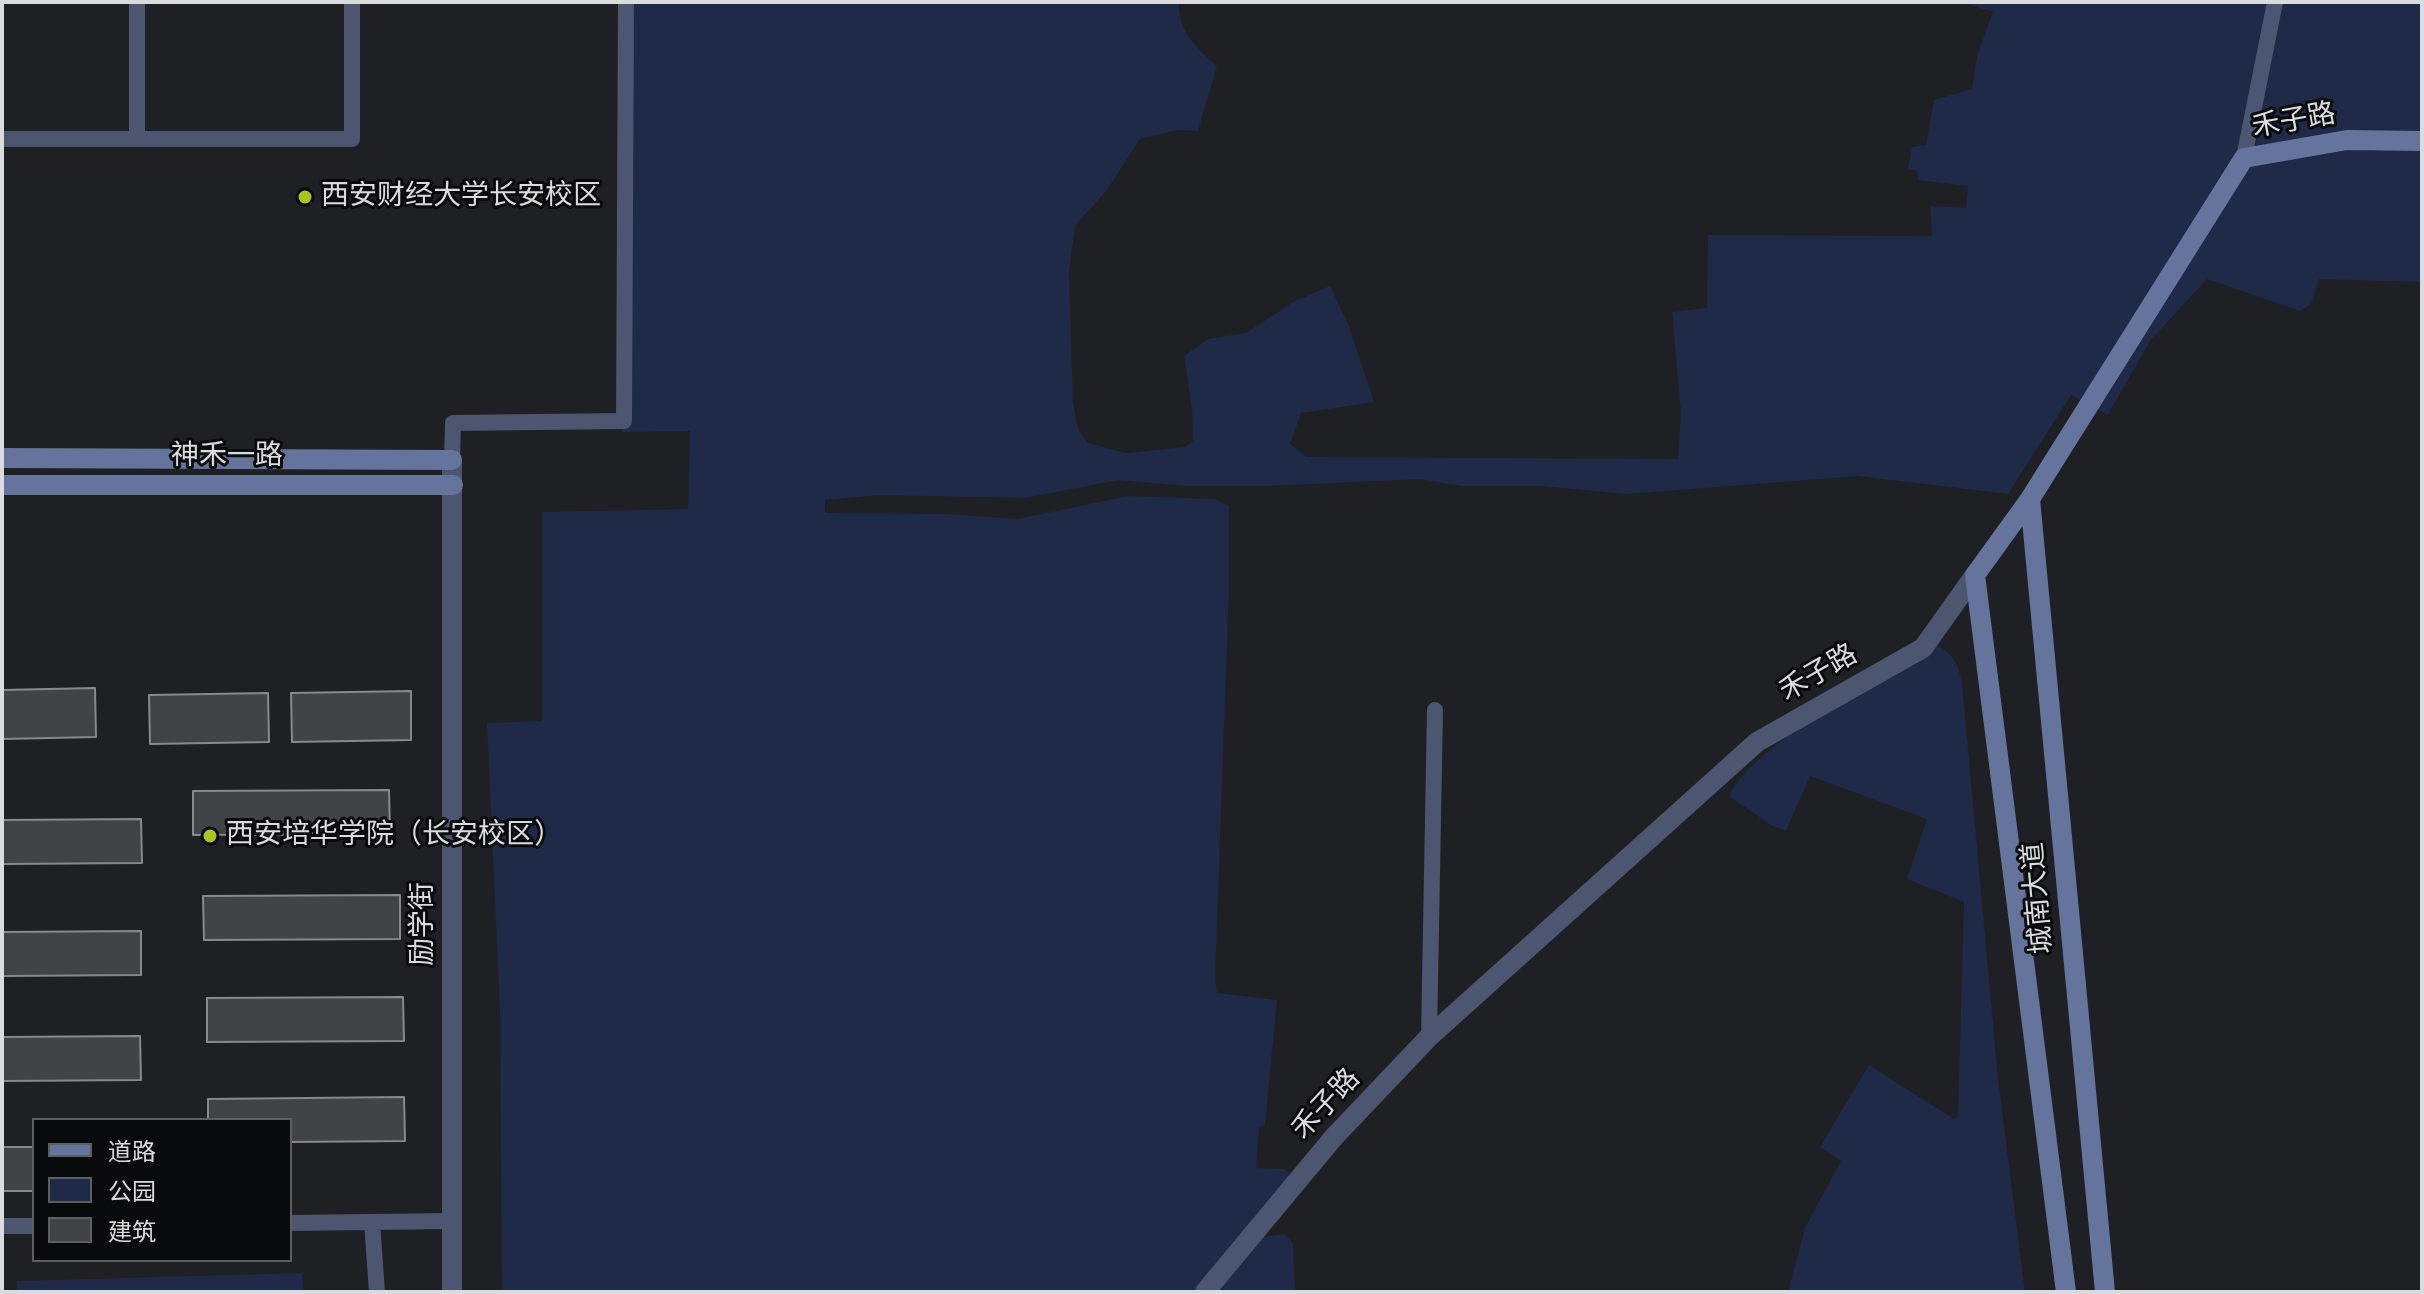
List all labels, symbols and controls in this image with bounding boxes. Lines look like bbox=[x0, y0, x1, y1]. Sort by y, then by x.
street label: 禾子路 bbox=[2250, 98, 2338, 146]
place label: 西安财经大学长安校区 bbox=[321, 180, 601, 214]
marker: 西安财经大学长安校区 bbox=[296, 188, 314, 206]
street label: 神禾一路 bbox=[171, 440, 283, 474]
street label: 禾子路 bbox=[1774, 638, 1864, 710]
place label: 西安培华学院（长安校区） bbox=[226, 819, 562, 853]
marker: 西安培华学院（长安校区） bbox=[201, 827, 219, 845]
street label: 城南大道 bbox=[2017, 841, 2061, 955]
street label: 励学街 bbox=[407, 882, 441, 966]
street label: 禾子路 bbox=[1286, 1063, 1368, 1147]
legend bbox=[32, 1118, 292, 1262]
text: 道路 bbox=[108, 1133, 156, 1169]
text: 公园 bbox=[108, 1173, 156, 1209]
text: 建筑 bbox=[108, 1213, 156, 1249]

